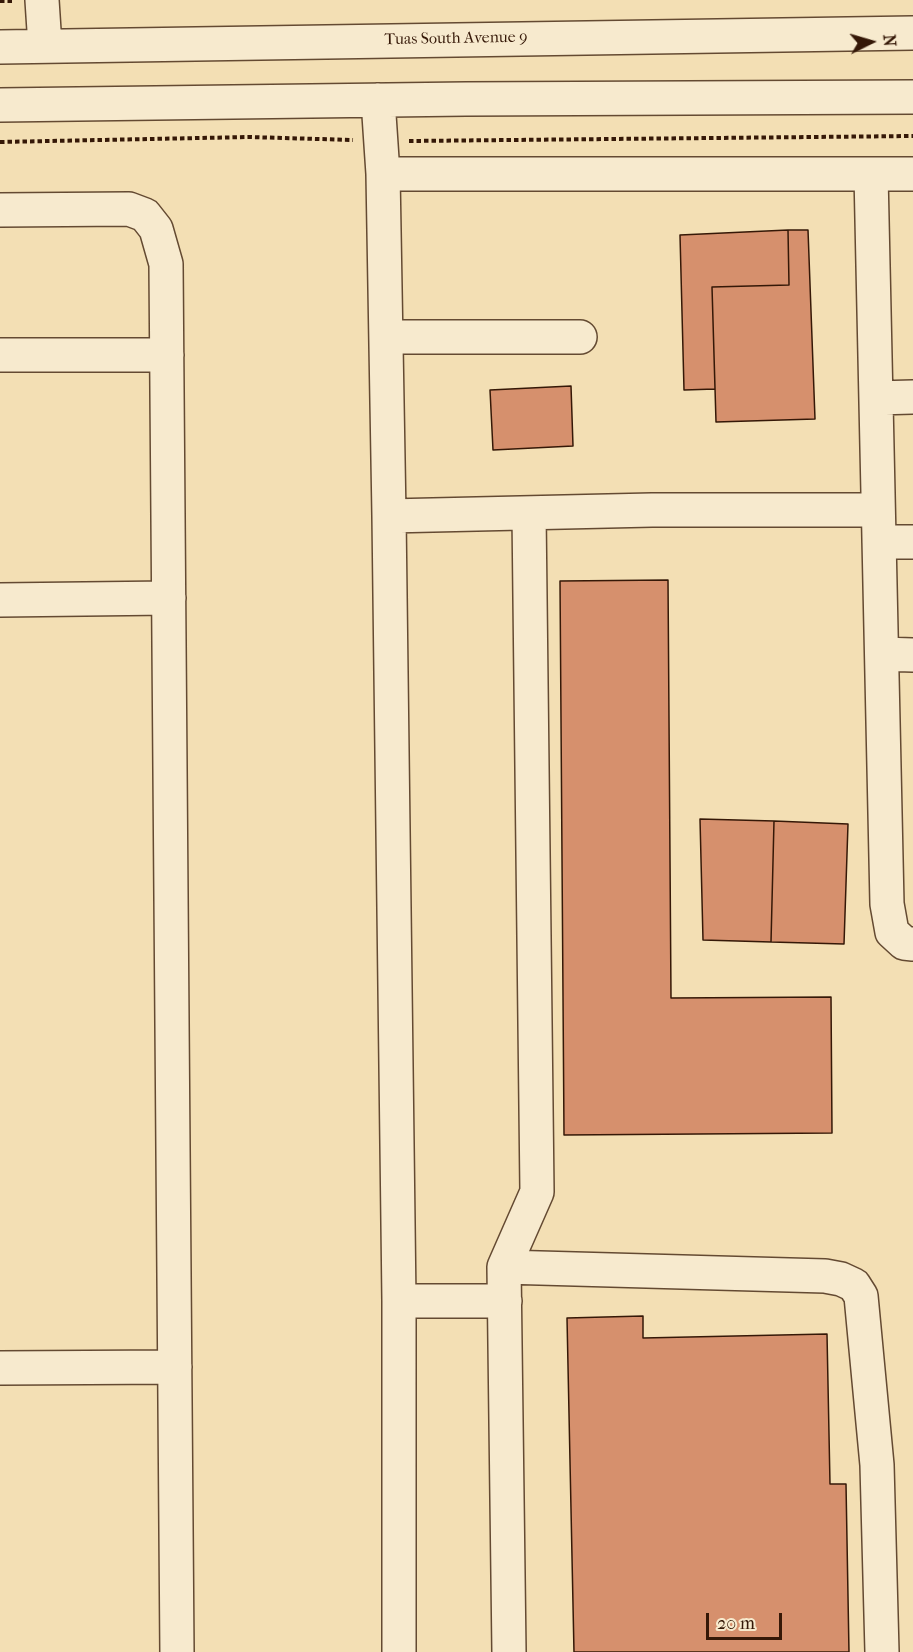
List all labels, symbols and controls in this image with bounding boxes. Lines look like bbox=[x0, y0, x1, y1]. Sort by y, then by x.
north arrow bbox=[841, 12, 901, 72]
street label: Tuas South Avenue 9 bbox=[384, 28, 528, 50]
text: N bbox=[879, 34, 899, 47]
scale bar bbox=[709, 1601, 786, 1639]
text: 20 m bbox=[717, 1613, 755, 1634]

